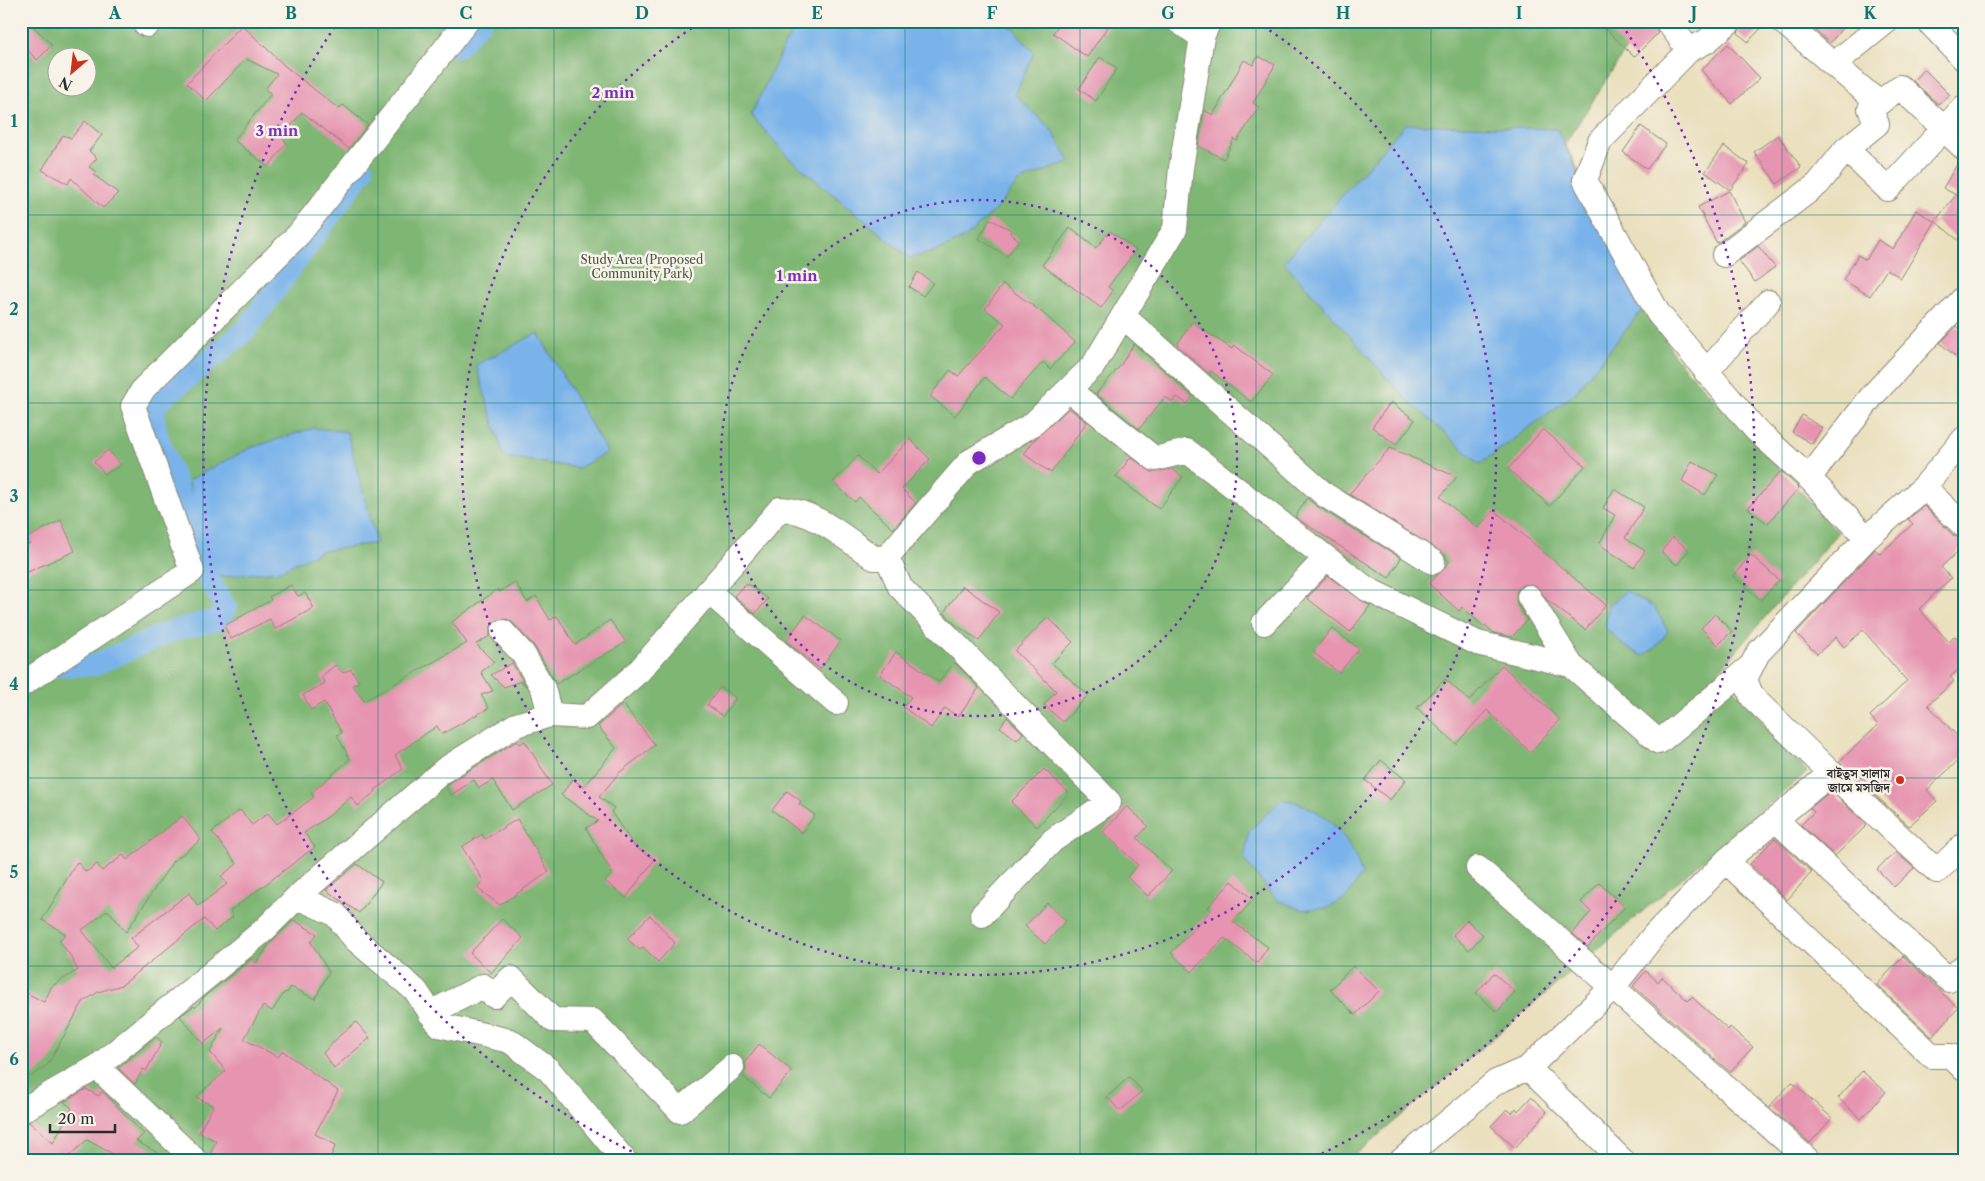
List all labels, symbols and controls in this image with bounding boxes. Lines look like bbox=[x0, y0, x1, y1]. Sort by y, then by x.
text: A bbox=[108, 3, 122, 23]
text: B bbox=[285, 3, 297, 23]
text: C bbox=[460, 3, 472, 23]
text: D bbox=[635, 3, 649, 23]
text: E bbox=[811, 3, 823, 23]
text: F bbox=[987, 3, 998, 23]
text: G bbox=[1161, 3, 1175, 23]
text: H bbox=[1336, 3, 1350, 23]
text: I bbox=[1516, 3, 1523, 23]
text: J bbox=[1688, 3, 1697, 23]
text: K bbox=[1864, 3, 1878, 23]
north arrow bbox=[48, 48, 98, 98]
text: N bbox=[56, 73, 75, 94]
text: 2 min bbox=[591, 83, 635, 102]
text: 1 bbox=[10, 111, 18, 131]
text: 3 min bbox=[256, 121, 299, 140]
park label: Study Area (Proposed Community Park) bbox=[581, 252, 704, 281]
text: 1 min bbox=[776, 266, 818, 285]
text: 2 bbox=[9, 299, 19, 319]
centre of rings bbox=[970, 449, 988, 467]
text: 3 bbox=[9, 486, 19, 506]
text: 4 bbox=[9, 674, 19, 694]
place label: বাইতুস সালাম জামে মসজিদ bbox=[1826, 765, 1891, 795]
marker: বাইতুস সালাম জামে মসজিদ bbox=[1894, 774, 1906, 786]
text: 5 bbox=[10, 862, 19, 882]
text: 6 bbox=[9, 1049, 19, 1069]
scale bar bbox=[50, 1101, 115, 1133]
text: 20 m bbox=[58, 1109, 94, 1128]

